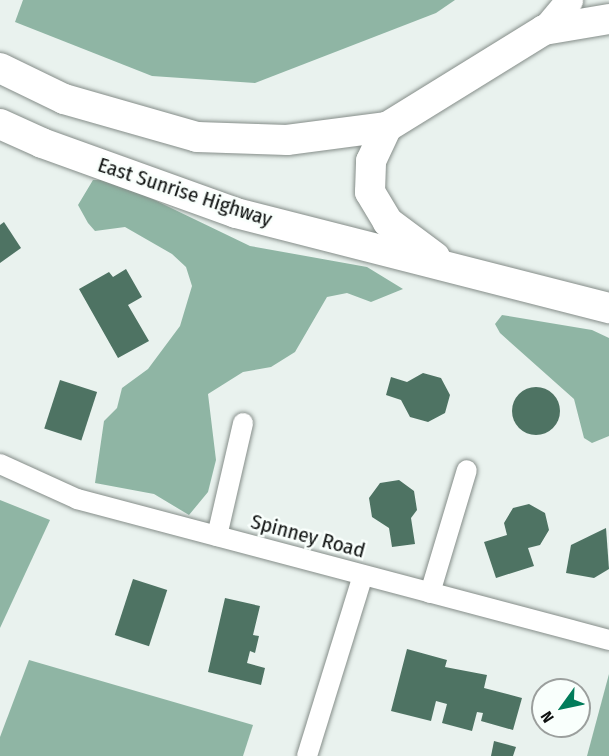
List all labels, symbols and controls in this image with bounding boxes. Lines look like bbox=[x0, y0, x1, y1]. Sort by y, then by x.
street label: East Sunrise Highway bbox=[95, 152, 275, 232]
street label: Spinney Road bbox=[248, 509, 368, 563]
north arrow bbox=[531, 678, 591, 738]
text: N bbox=[537, 708, 558, 726]

